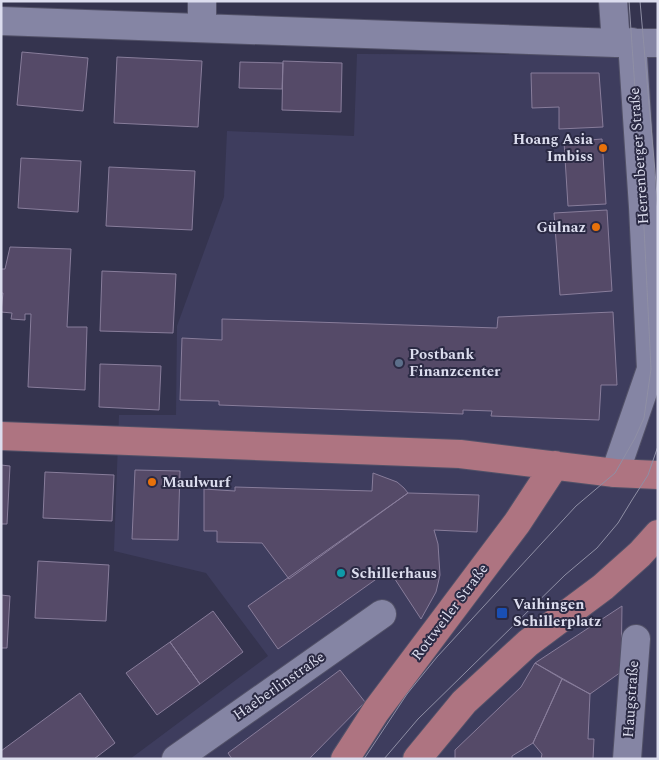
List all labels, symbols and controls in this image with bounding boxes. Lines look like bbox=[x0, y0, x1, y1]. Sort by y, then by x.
street label: Herrenberger Straße bbox=[623, 87, 655, 225]
place label: Hoang Asia Imbiss bbox=[513, 128, 593, 168]
marker: Hoang Asia Imbiss bbox=[597, 142, 609, 154]
place label: Gülnaz bbox=[536, 216, 586, 239]
marker: Gülnaz bbox=[590, 221, 602, 233]
place label: Postbank Finanzcenter bbox=[409, 343, 501, 383]
marker: Postbank Finanzcenter bbox=[393, 357, 405, 369]
place label: Maulwurf bbox=[162, 471, 232, 494]
marker: Maulwurf bbox=[146, 476, 158, 488]
street label: Rottweiler Straße bbox=[406, 559, 494, 665]
place label: Schillerhaus bbox=[351, 562, 437, 585]
marker: Schillerhaus bbox=[335, 567, 347, 579]
place label: Vaihingen Schillerplatz bbox=[513, 593, 602, 633]
marker: Vaihingen Schillerplatz bbox=[495, 606, 509, 620]
street label: Haeberlinstraße bbox=[228, 646, 330, 726]
street label: Haugstraße bbox=[617, 660, 645, 738]

